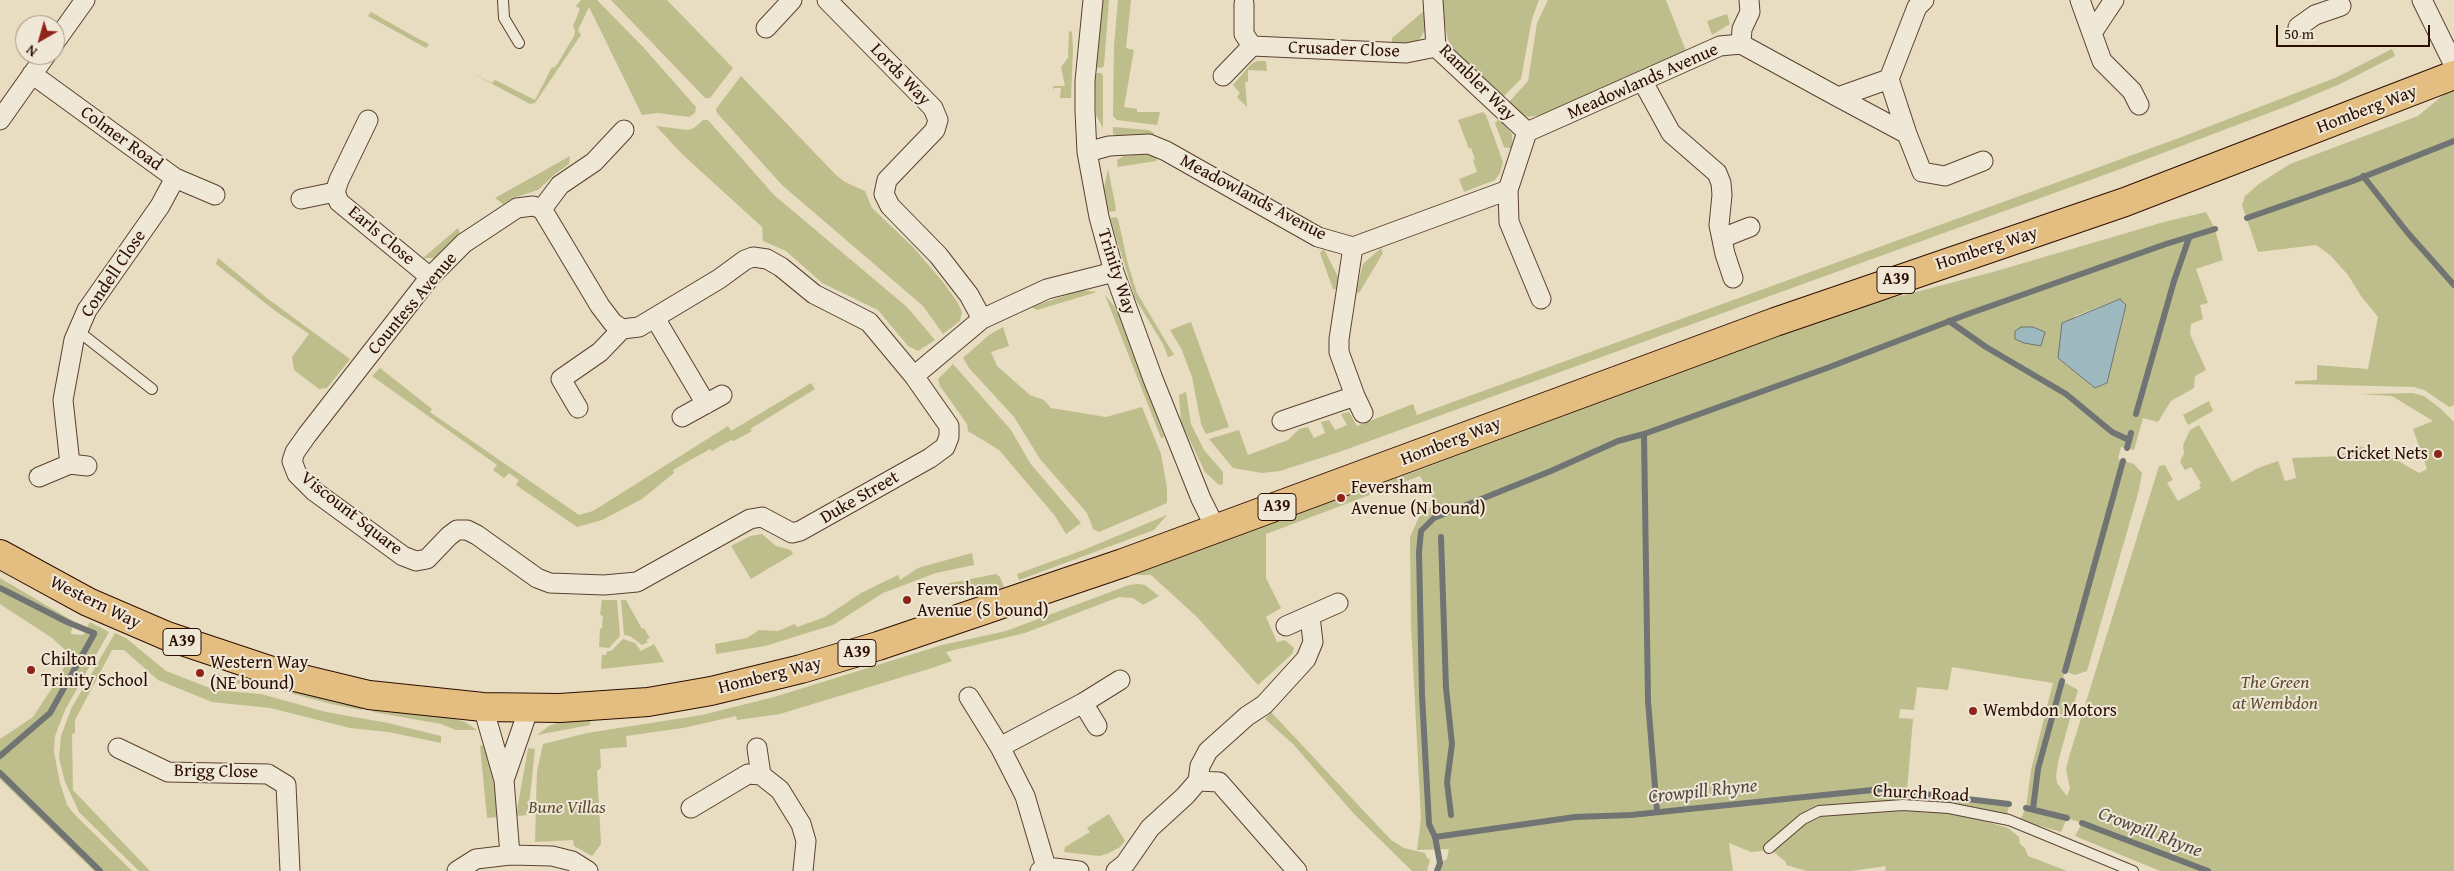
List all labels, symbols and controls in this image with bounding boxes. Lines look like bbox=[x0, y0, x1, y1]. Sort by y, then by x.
north arrow bbox=[15, 15, 65, 65]
scale bar bbox=[2279, 15, 2433, 47]
text: 50 m bbox=[2284, 23, 2314, 44]
street label: Crusader Close bbox=[1288, 37, 1400, 63]
street label: Lords Way bbox=[865, 39, 935, 111]
street label: Meadowlands Avenue bbox=[1564, 39, 1722, 125]
text: N bbox=[22, 40, 41, 62]
street label: Rambler Way bbox=[1434, 40, 1520, 126]
street label: Homberg Way bbox=[2314, 81, 2420, 139]
street label: Colmer Road bbox=[76, 102, 166, 176]
street label: Meadowlands Avenue bbox=[1176, 150, 1330, 246]
street label: Earls Close bbox=[343, 202, 419, 270]
street label: Homberg Way bbox=[1933, 222, 2041, 276]
street label: Condell Close bbox=[77, 226, 151, 322]
street label: Trinity Way bbox=[1092, 226, 1140, 318]
street label: Countess Avenue bbox=[364, 248, 462, 360]
road number: A39 bbox=[1877, 266, 1915, 294]
street label: Homberg Way bbox=[1398, 413, 1504, 471]
place label: Cricket Nets bbox=[2337, 443, 2428, 465]
marker: Cricket Nets bbox=[2432, 448, 2444, 460]
street label: Viscount Square bbox=[296, 467, 406, 561]
street label: Duke Street bbox=[817, 467, 903, 529]
place label: Feversham Avenue (N bound) bbox=[1351, 477, 1486, 520]
marker: Feversham Avenue (N bound) bbox=[1335, 492, 1347, 504]
road number: A39 bbox=[1258, 494, 1296, 520]
street label: Western Way bbox=[46, 572, 144, 634]
place label: Feversham Avenue (S bound) bbox=[917, 579, 1049, 622]
marker: Feversham Avenue (S bound) bbox=[901, 594, 913, 606]
road number: A39 bbox=[163, 628, 201, 656]
road number: A39 bbox=[838, 640, 876, 666]
place label: Chilton Trinity School bbox=[41, 649, 148, 692]
place label: Western Way (NE bound) bbox=[210, 652, 309, 694]
street label: Homberg Way bbox=[716, 653, 824, 699]
marker: Chilton Trinity School bbox=[25, 664, 37, 676]
marker: Western Way (NE bound) bbox=[194, 667, 206, 679]
park label: The Green at Wembdon bbox=[2232, 672, 2318, 714]
place label: Wembdon Motors bbox=[1983, 700, 2117, 722]
marker: Wembdon Motors bbox=[1967, 705, 1979, 717]
street label: Brigg Close bbox=[174, 760, 258, 784]
water label: Crowpill Rhyne bbox=[1647, 775, 1759, 809]
street label: Church Road bbox=[1872, 781, 1970, 807]
park label: Bune Villas bbox=[528, 797, 606, 819]
water label: Crowpill Rhyne bbox=[2095, 803, 2205, 863]

